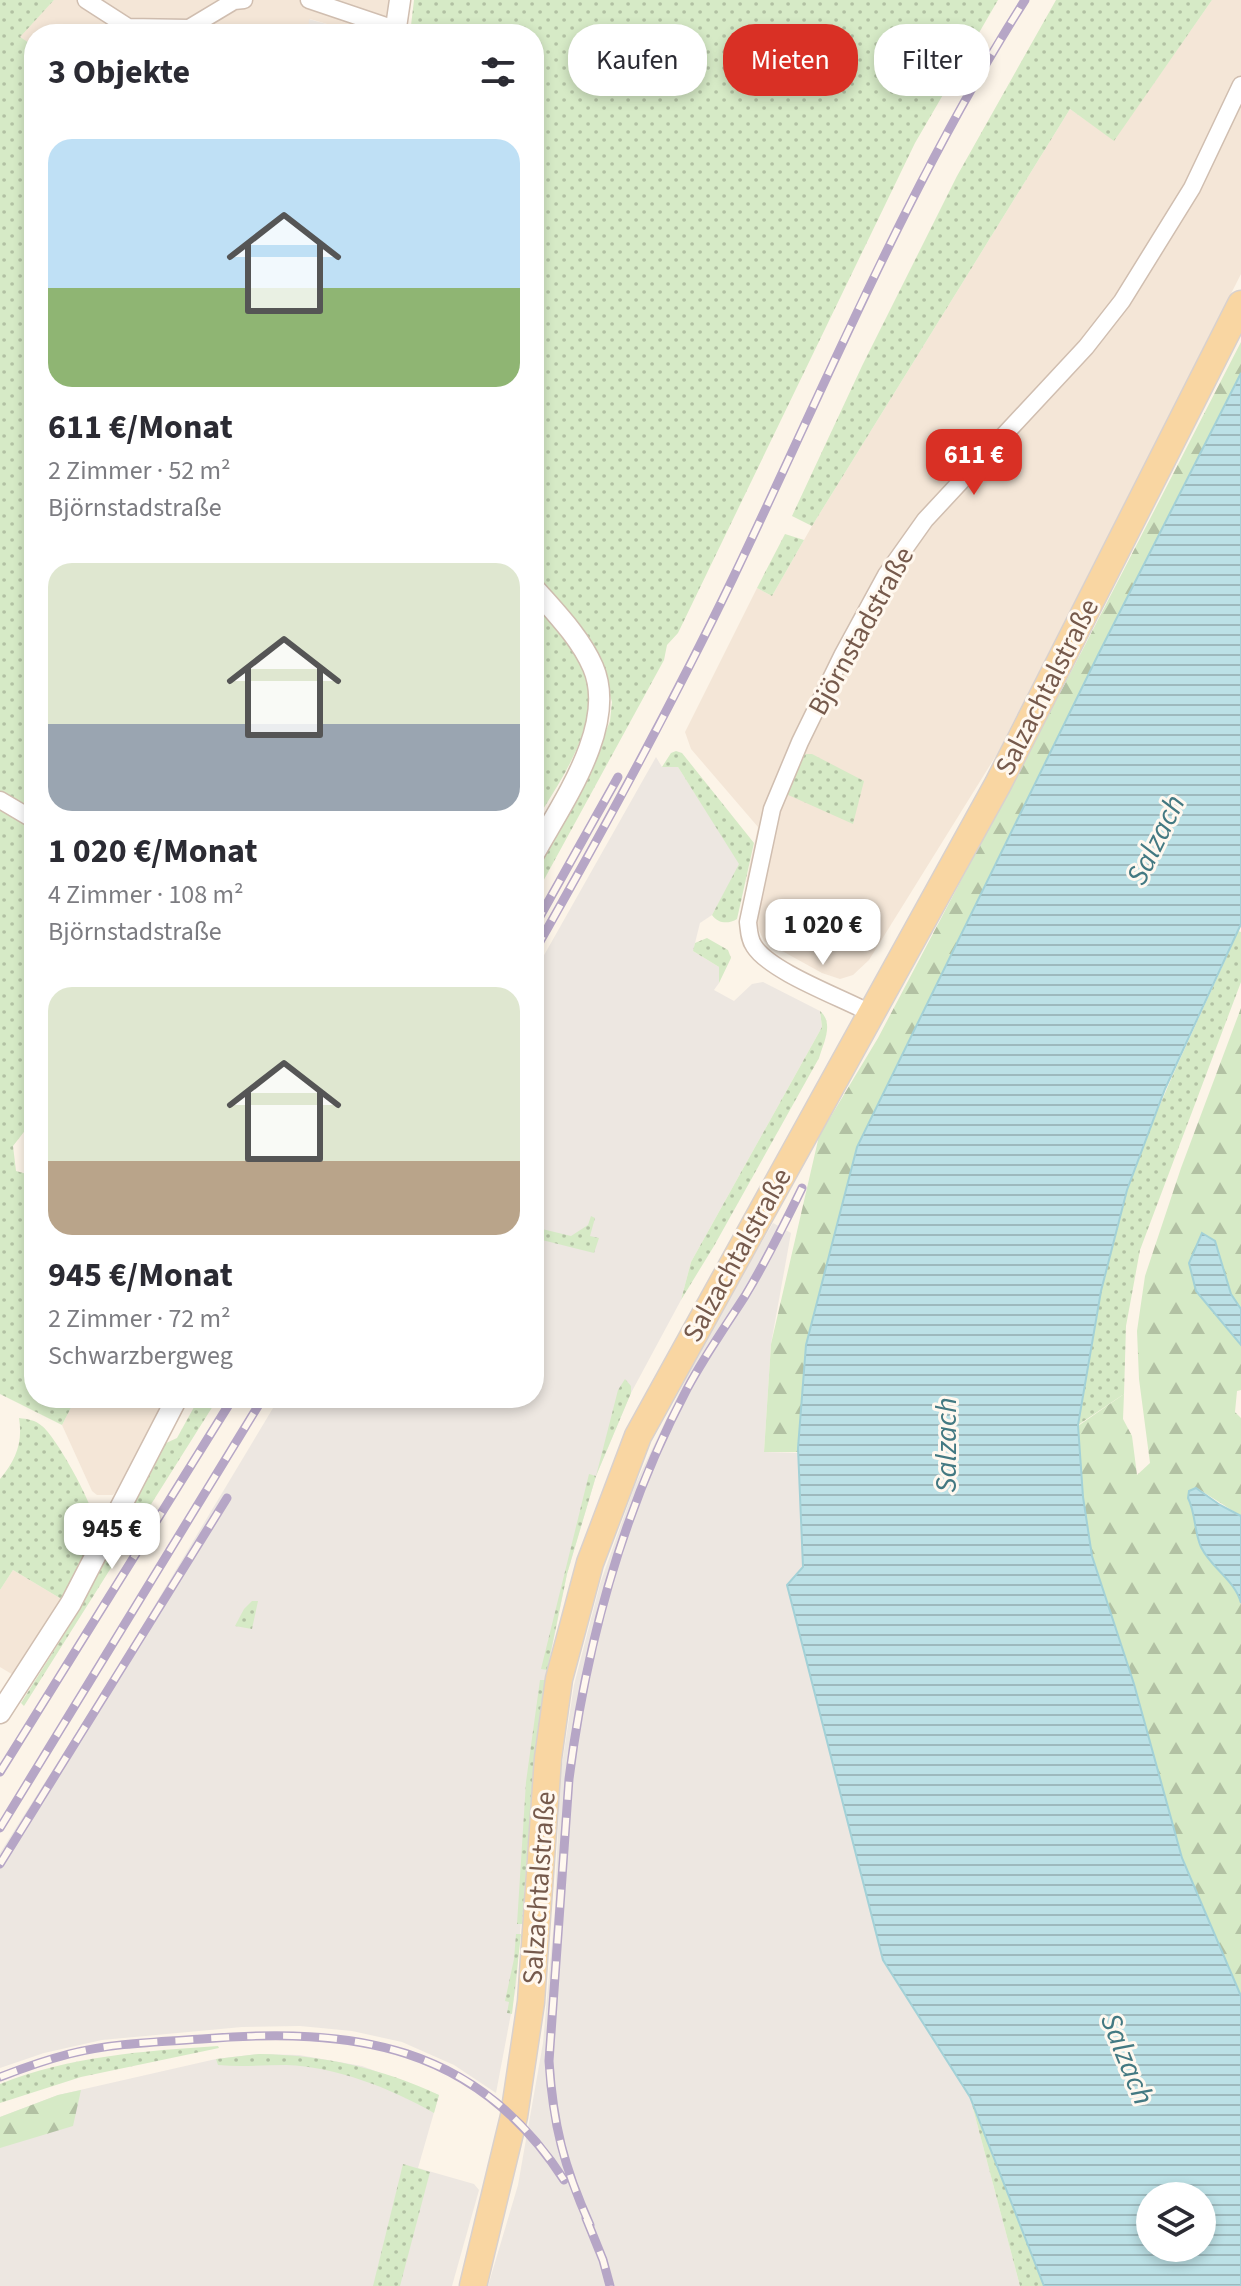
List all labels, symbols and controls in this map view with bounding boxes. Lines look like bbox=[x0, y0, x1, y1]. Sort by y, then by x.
chip: Kaufen bbox=[568, 24, 707, 96]
chip: Mieten bbox=[723, 24, 858, 96]
chip: Filter bbox=[874, 24, 990, 96]
text: 3 Objekte bbox=[48, 48, 190, 97]
icon: filters bbox=[476, 50, 520, 94]
icon: home bbox=[212, 191, 356, 335]
text: 611 €/Monat bbox=[48, 403, 233, 452]
pin: 611 € bbox=[918, 429, 1030, 497]
text: 611 € bbox=[944, 436, 1004, 473]
text: 2 Zimmer · 52 m² bbox=[48, 452, 231, 489]
text: Björnstadstraße bbox=[48, 489, 222, 526]
street label: Björnstadstraße bbox=[798, 539, 924, 723]
street label: Salzachtalstraße bbox=[985, 592, 1109, 782]
icon: home bbox=[212, 615, 356, 759]
water label: Salzach bbox=[1116, 788, 1196, 892]
text: 1 020 €/Monat bbox=[48, 827, 257, 876]
text: 4 Zimmer · 108 m² bbox=[48, 876, 244, 913]
pin: 1 020 € bbox=[749, 899, 897, 967]
text: 1 020 € bbox=[783, 906, 863, 943]
text: Björnstadstraße bbox=[48, 913, 222, 950]
icon: home bbox=[212, 1039, 356, 1183]
street label: Salzachtalstraße bbox=[673, 1161, 801, 1349]
text: 945 €/Monat bbox=[48, 1251, 233, 1300]
text: 2 Zimmer · 72 m² bbox=[48, 1300, 231, 1337]
text: Schwarzbergweg bbox=[48, 1337, 233, 1374]
water label: Salzach bbox=[925, 1397, 968, 1493]
pin: 945 € bbox=[56, 1503, 168, 1571]
text: 945 € bbox=[82, 1510, 142, 1547]
street label: Salzachtalstraße bbox=[512, 1790, 566, 1986]
water label: Salzach bbox=[1089, 2007, 1165, 2111]
map controls bbox=[1136, 2182, 1216, 2262]
button: layers bbox=[1136, 2182, 1216, 2262]

